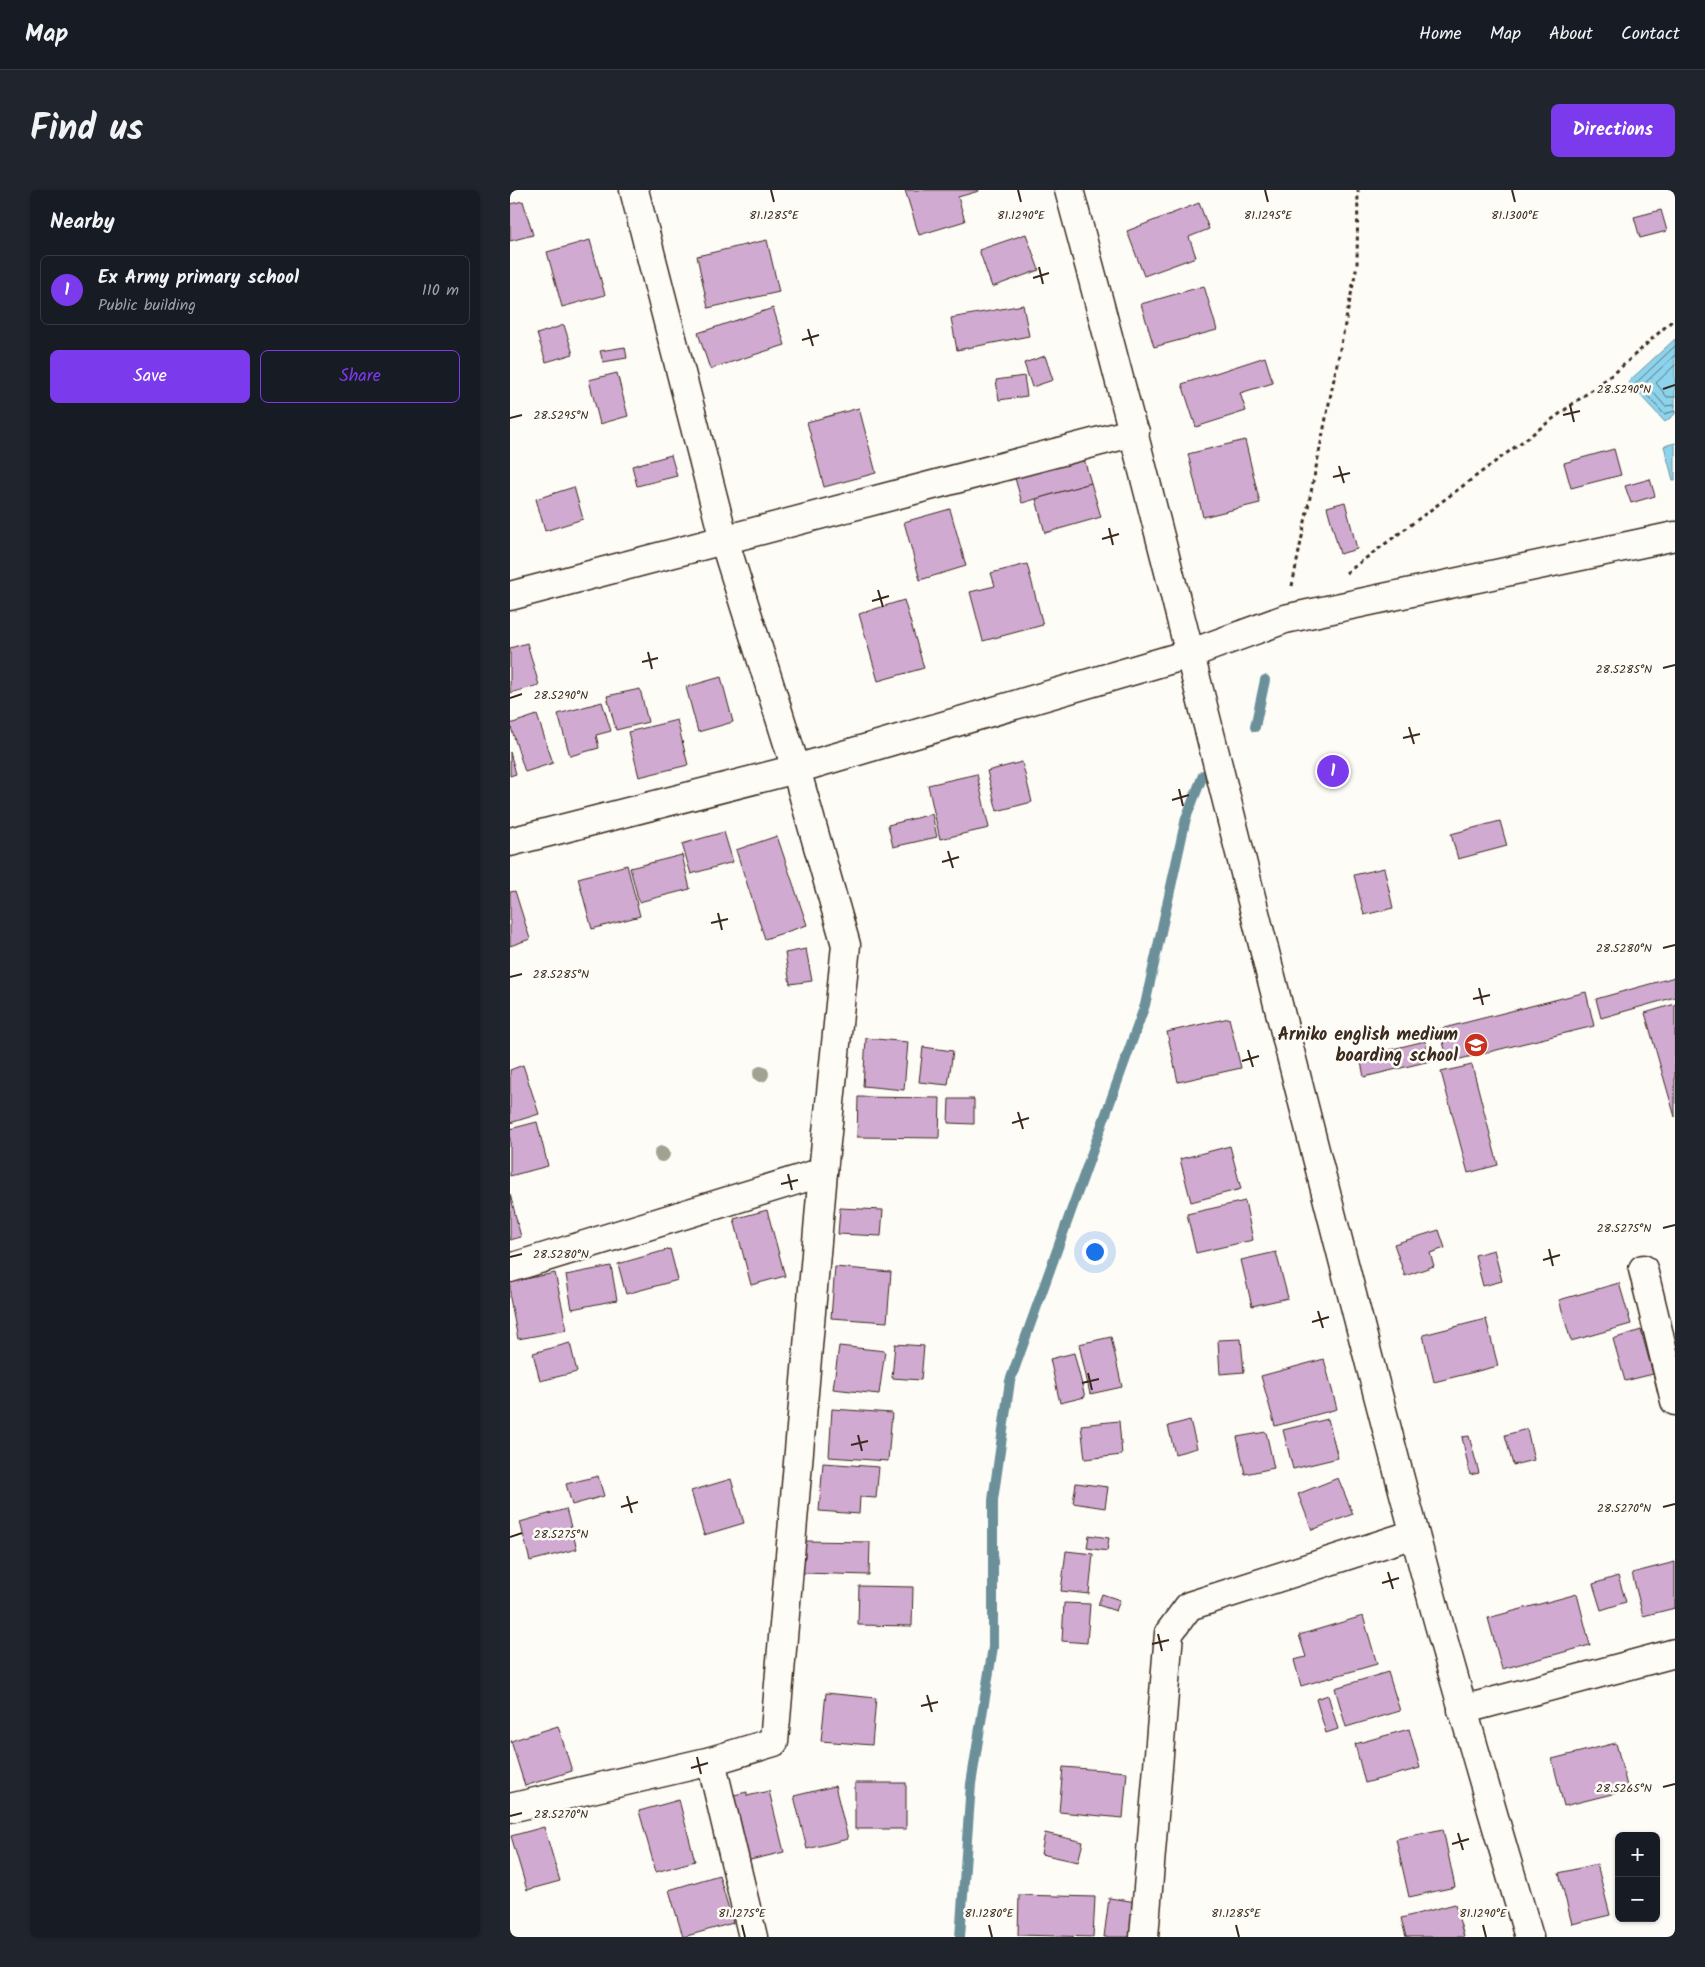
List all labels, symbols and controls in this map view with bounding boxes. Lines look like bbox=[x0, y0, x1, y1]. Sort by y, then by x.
text: Map bbox=[25, 15, 68, 54]
text: Home bbox=[1419, 20, 1462, 49]
text: Map bbox=[1490, 20, 1521, 49]
text: About bbox=[1549, 20, 1593, 49]
text: Contact bbox=[1621, 20, 1680, 49]
text: Find us bbox=[30, 102, 143, 158]
button: Directions bbox=[1551, 104, 1675, 157]
text: Nearby bbox=[50, 206, 115, 239]
text: 81.1285°E bbox=[749, 206, 800, 225]
text: 81.1290°E bbox=[997, 206, 1046, 225]
text: 81.1295°E bbox=[1244, 206, 1293, 225]
text: 81.1300°E bbox=[1491, 206, 1540, 225]
text: Ex Army primary school bbox=[98, 263, 299, 293]
text: 1 bbox=[65, 278, 69, 303]
text: 110 m bbox=[422, 278, 459, 303]
text: Public building bbox=[98, 293, 196, 318]
button: Save bbox=[50, 350, 250, 403]
button: Share bbox=[260, 350, 460, 403]
text: 28.5290°N bbox=[1597, 380, 1651, 399]
text: 28.5295°N bbox=[534, 406, 588, 425]
text: 28.5285°N bbox=[1596, 660, 1652, 679]
text: 28.5290°N bbox=[534, 686, 588, 705]
pin: 1 bbox=[1317, 752, 1349, 790]
text: 28.5280°N bbox=[1596, 939, 1652, 958]
text: 28.5285°N bbox=[533, 965, 589, 984]
place label: Arniko english medium boarding school bbox=[1278, 1021, 1458, 1071]
school or university icon: Arniko english medium boarding school bbox=[1463, 1032, 1489, 1058]
text: 28.5275°N bbox=[1597, 1219, 1651, 1238]
your location bbox=[1082, 1239, 1108, 1265]
text: 28.5280°N bbox=[533, 1245, 589, 1264]
text: 28.5270°N bbox=[1597, 1499, 1651, 1518]
text: 28.5275°N bbox=[534, 1525, 588, 1544]
text: 28.5265°N bbox=[1596, 1779, 1652, 1798]
text: 28.5270°N bbox=[534, 1805, 588, 1824]
map controls bbox=[1615, 1832, 1660, 1922]
button: + bbox=[1615, 1832, 1660, 1877]
button: − bbox=[1615, 1877, 1660, 1922]
text: 81.1275°E bbox=[718, 1904, 767, 1923]
text: 81.1280°E bbox=[965, 1904, 1014, 1923]
text: 81.1285°E bbox=[1211, 1904, 1262, 1923]
text: 81.1290°E bbox=[1459, 1904, 1508, 1923]

